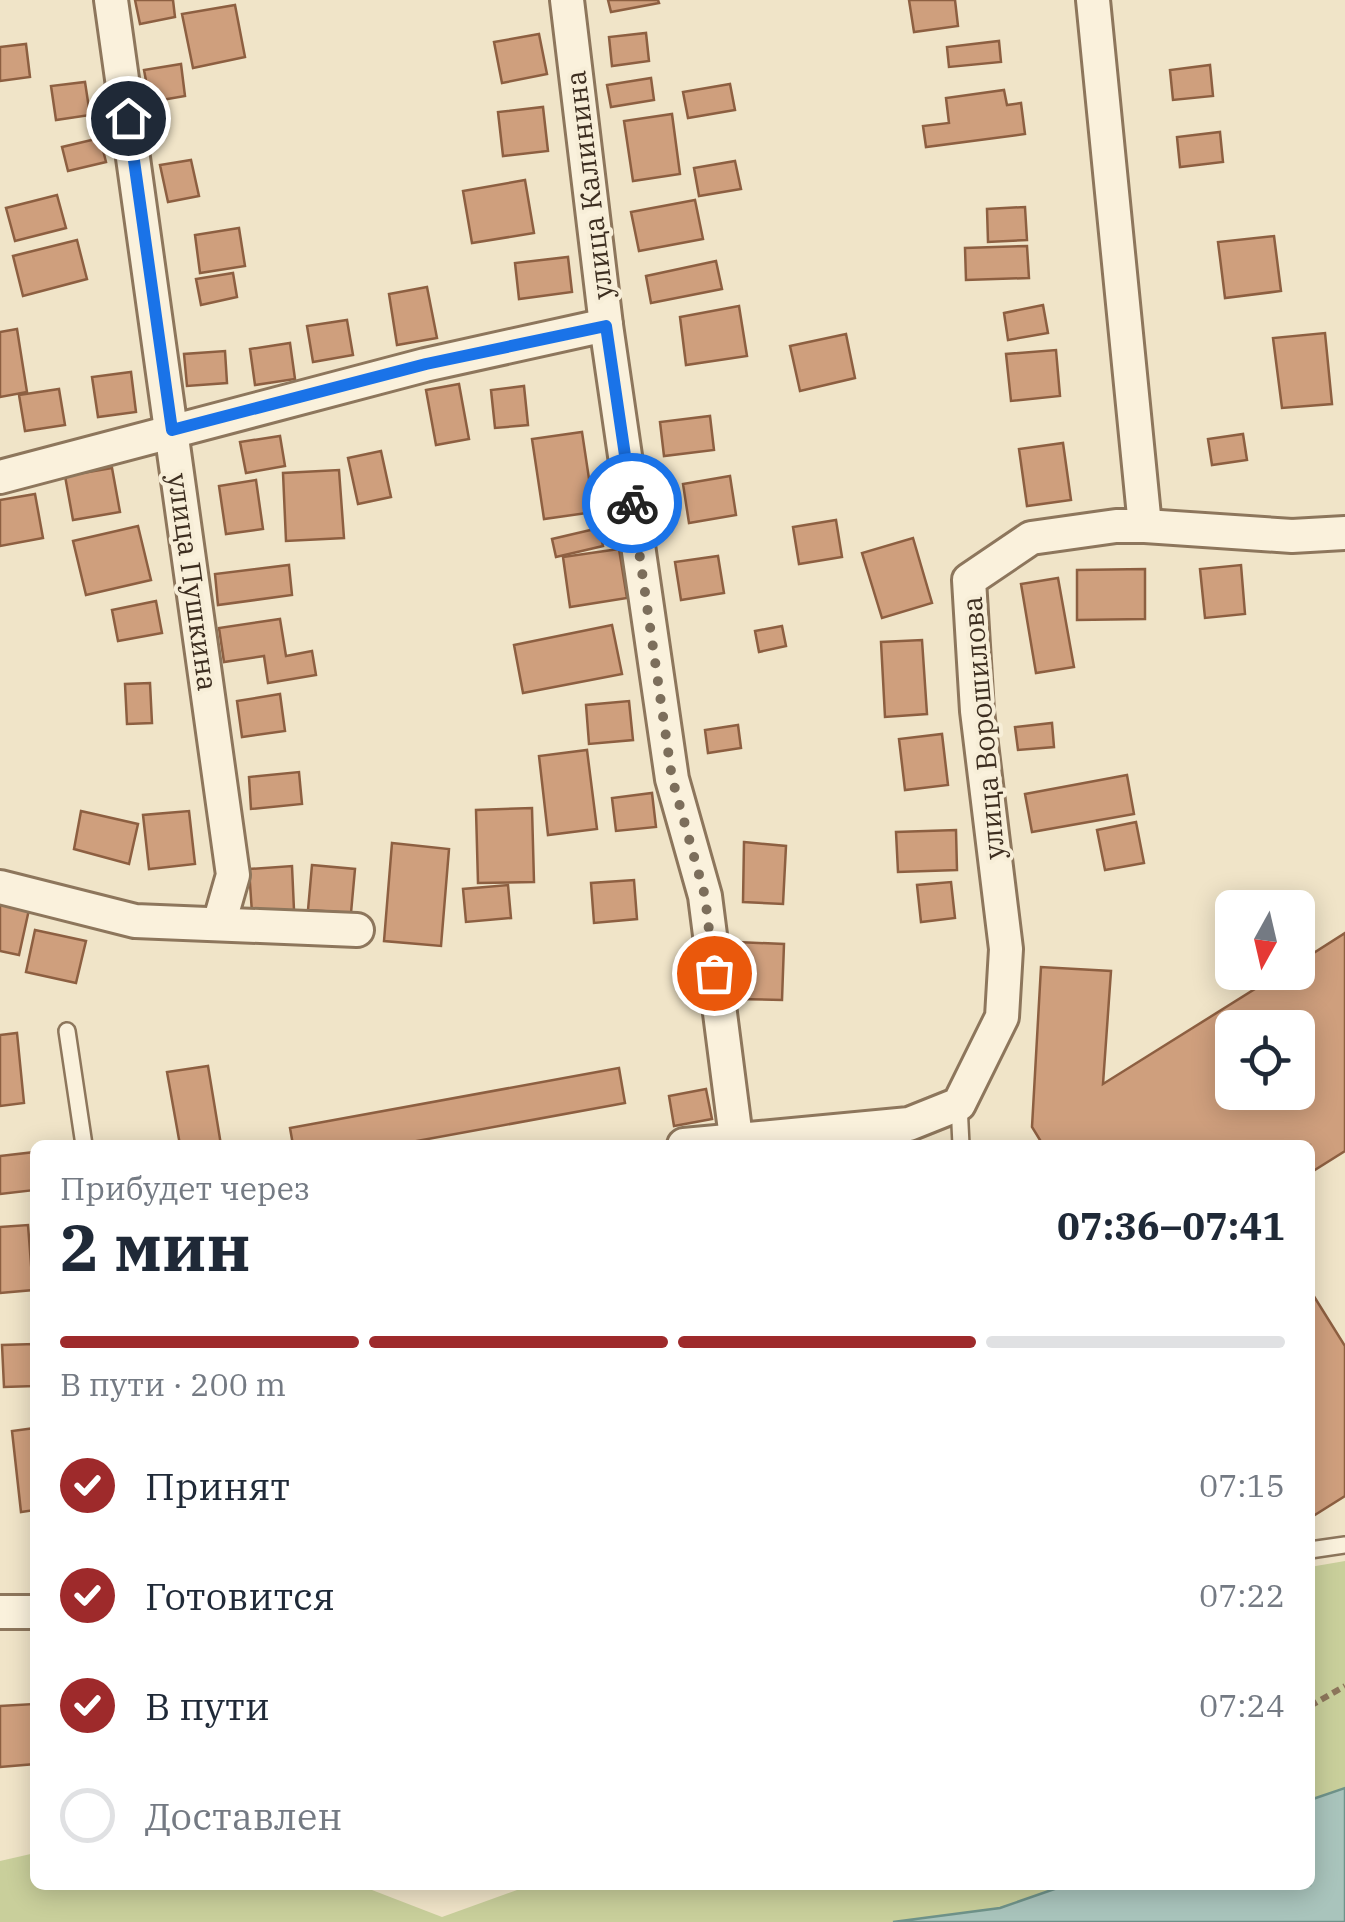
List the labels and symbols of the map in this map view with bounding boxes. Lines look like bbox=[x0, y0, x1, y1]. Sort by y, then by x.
street label: улица Калинина bbox=[556, 69, 621, 301]
pin bbox=[86, 76, 171, 161]
courier bbox=[582, 453, 682, 553]
street label: улица Пушкина bbox=[160, 471, 227, 693]
street label: улица Ворошилова bbox=[953, 595, 1012, 861]
north arrow bbox=[1215, 890, 1315, 990]
pin bbox=[672, 931, 757, 1016]

